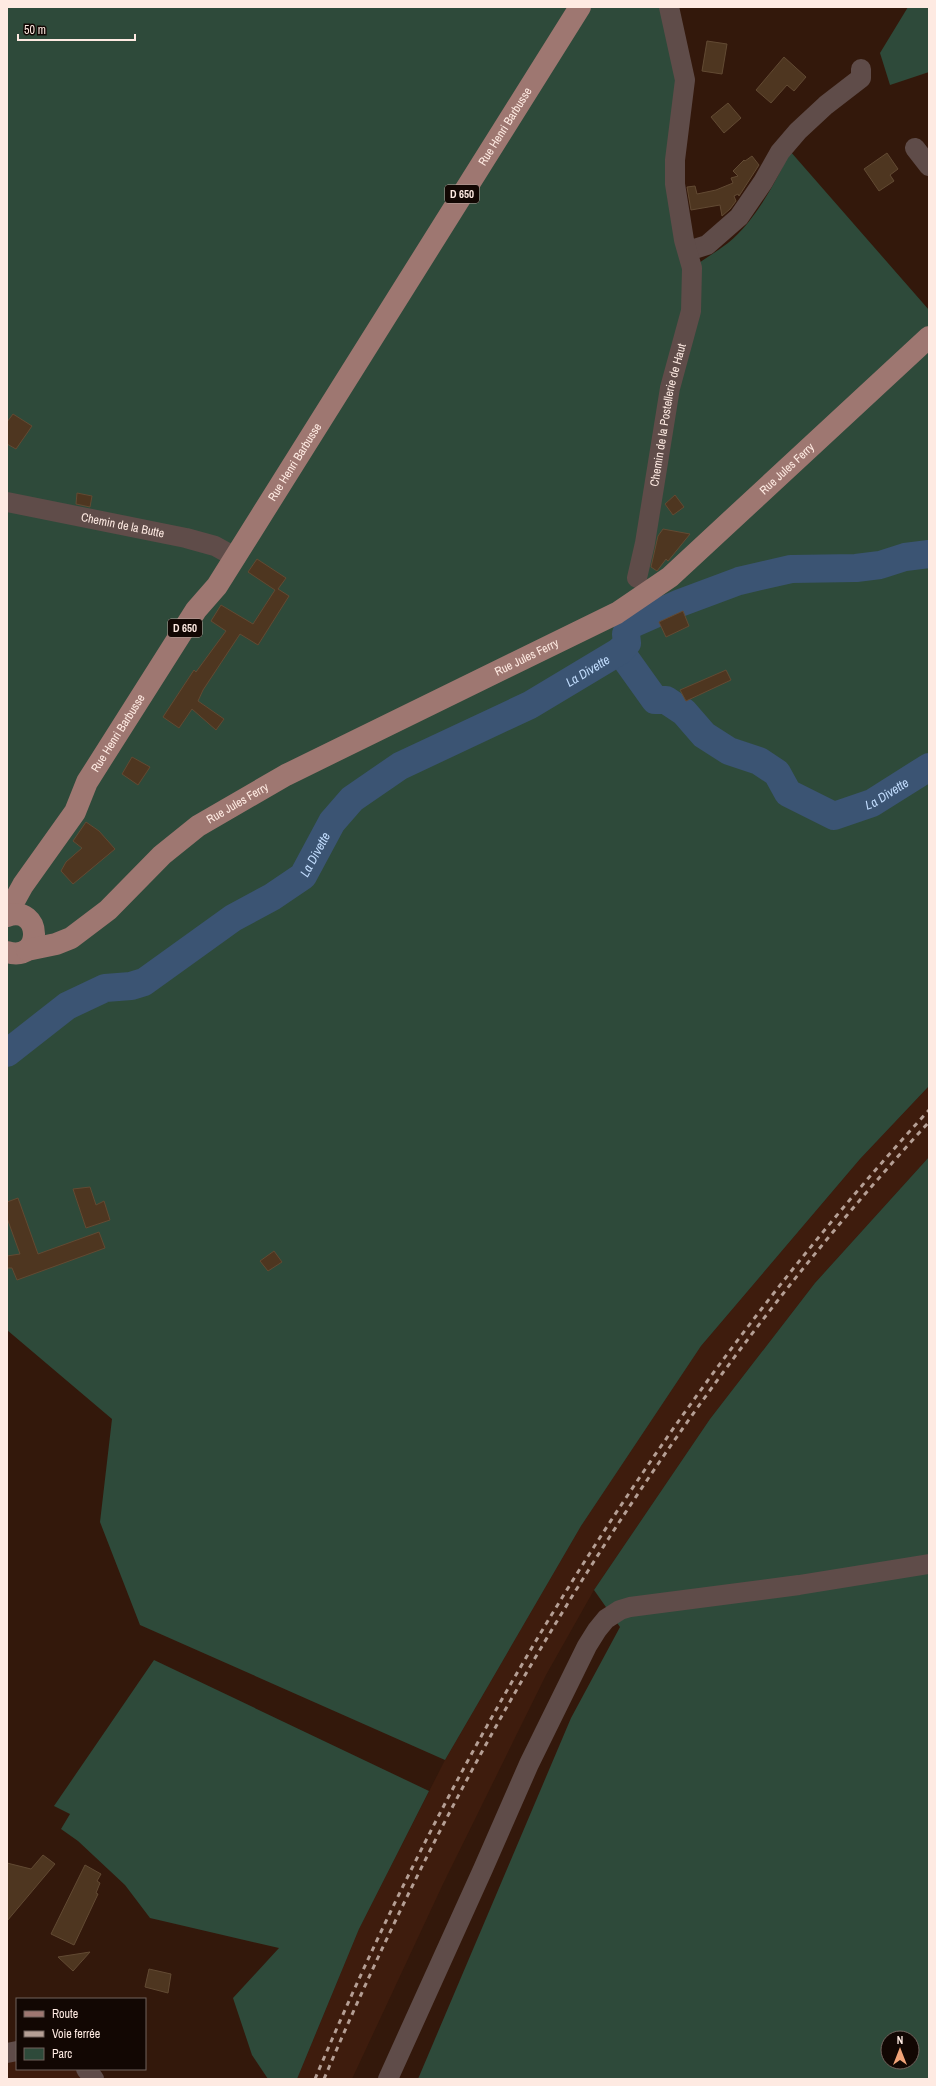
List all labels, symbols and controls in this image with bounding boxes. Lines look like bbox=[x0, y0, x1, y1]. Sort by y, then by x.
scale bar bbox=[18, 16, 135, 42]
text: 50 m bbox=[24, 22, 46, 38]
street label: Rue Henri Barbusse bbox=[475, 84, 536, 169]
road number: D 650 bbox=[445, 185, 479, 203]
street label: Chemin de la Postellerie de Haut bbox=[646, 342, 690, 488]
street label: Rue Henri Barbusse bbox=[264, 420, 325, 504]
street label: Rue Jules Ferry bbox=[756, 439, 818, 498]
street label: Chemin de la Butte bbox=[80, 509, 166, 541]
road number: D 650 bbox=[168, 619, 202, 637]
street label: Rue Jules Ferry bbox=[492, 635, 561, 680]
water label: La Divette bbox=[562, 651, 613, 690]
street label: Rue Henri Barbusse bbox=[87, 691, 149, 775]
water label: La Divette bbox=[863, 774, 912, 813]
street label: Rue Jules Ferry bbox=[203, 779, 271, 827]
water label: La Divette bbox=[296, 829, 334, 880]
legend bbox=[16, 1998, 146, 2070]
text: Route bbox=[52, 2006, 78, 2022]
text: Voie ferrée bbox=[52, 2026, 100, 2042]
north arrow bbox=[880, 2030, 920, 2070]
text: N bbox=[897, 2033, 903, 2047]
text: Parc bbox=[52, 2046, 72, 2062]

